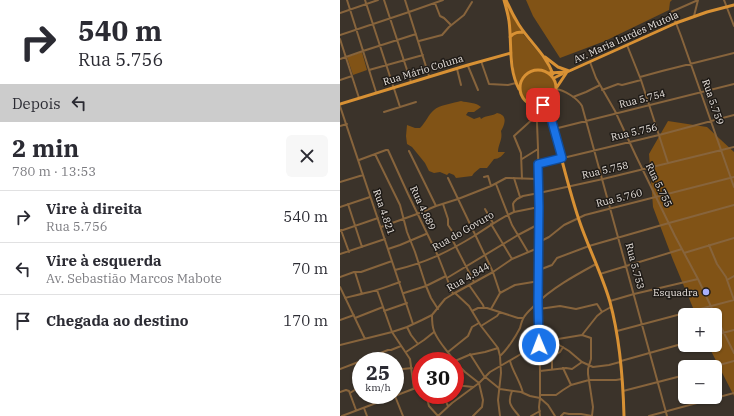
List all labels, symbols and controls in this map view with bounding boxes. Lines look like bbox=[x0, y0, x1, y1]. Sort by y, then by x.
street label: Av. Maria Lurdes Mutola bbox=[571, 8, 681, 66]
text: 540 m bbox=[78, 12, 162, 49]
icon: right bbox=[12, 16, 64, 68]
text: Rua 5.756 bbox=[78, 48, 163, 71]
street label: Rua Mário Coluna bbox=[381, 51, 465, 88]
street label: Rua 5.759 bbox=[699, 78, 727, 126]
street label: Rua 5.754 bbox=[617, 87, 667, 111]
pin bbox=[526, 88, 560, 122]
icon: left bbox=[68, 92, 90, 114]
text: Depois bbox=[12, 94, 60, 113]
icon: arrive bbox=[532, 94, 554, 116]
street label: Rua 5.756 bbox=[609, 120, 659, 144]
text: 2 min bbox=[12, 132, 79, 164]
button: close bbox=[286, 135, 328, 177]
street label: Rua 5.758 bbox=[580, 158, 630, 182]
street label: Rua 5.755 bbox=[643, 161, 675, 209]
text: 780 m · 13:53 bbox=[12, 163, 96, 180]
street label: Rua 4.889 bbox=[407, 184, 439, 232]
street label: Rua 5.760 bbox=[594, 186, 644, 210]
street label: Rua 4.821 bbox=[370, 188, 398, 236]
text: Vire à direita bbox=[46, 199, 142, 218]
icon: right bbox=[12, 206, 34, 228]
text: 540 m bbox=[283, 207, 328, 226]
street label: Rua do Govuro bbox=[430, 208, 496, 254]
text: Rua 5.756 bbox=[46, 218, 108, 235]
street label: Rua 5.753 bbox=[623, 241, 647, 291]
text: Vire à esquerda bbox=[46, 251, 162, 270]
icon: left bbox=[12, 258, 34, 280]
text: 70 m bbox=[292, 259, 328, 278]
street label: Rua 4.844 bbox=[444, 260, 492, 294]
text: Av. Sebastião Marcos Mabote bbox=[46, 270, 222, 287]
place label: Esquadra bbox=[653, 286, 699, 299]
marker: Esquadra bbox=[701, 287, 711, 297]
map controls bbox=[678, 308, 722, 404]
button: + bbox=[678, 308, 722, 352]
icon: arrive bbox=[12, 310, 34, 332]
text: Chegada ao destino bbox=[46, 311, 189, 330]
text: 170 m bbox=[283, 311, 328, 330]
position arrow bbox=[518, 324, 560, 366]
speed limit sign: 30 bbox=[412, 352, 464, 404]
text: 25 bbox=[366, 359, 390, 386]
button: − bbox=[678, 360, 722, 404]
text: km/h bbox=[365, 381, 391, 394]

